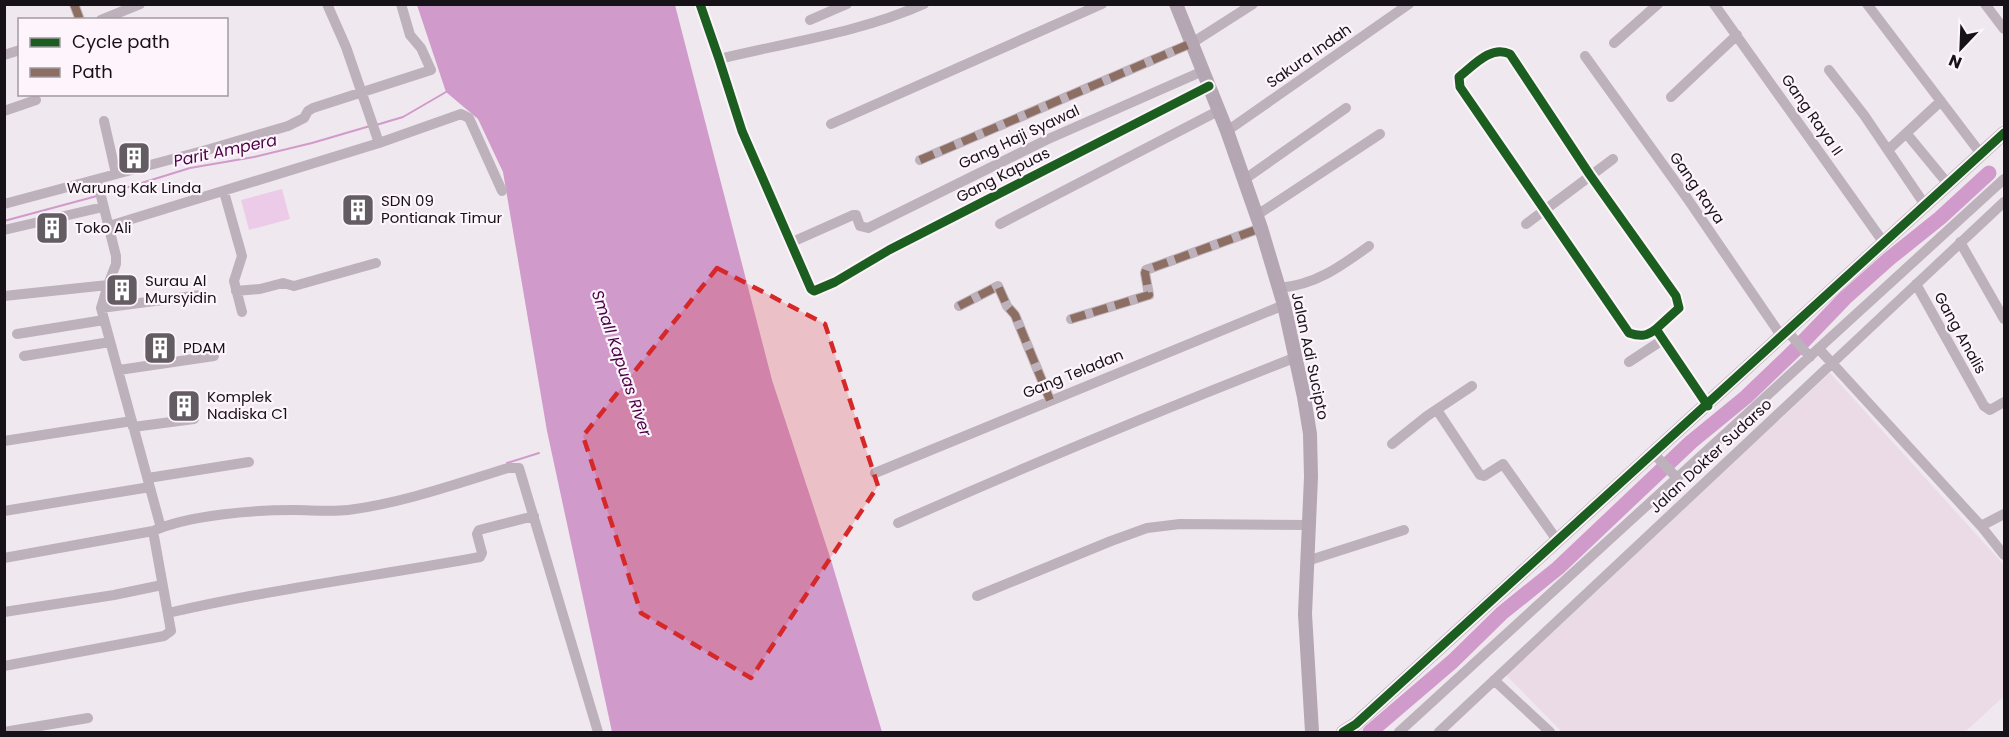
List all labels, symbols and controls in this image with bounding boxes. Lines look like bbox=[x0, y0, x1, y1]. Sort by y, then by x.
legend bbox=[18, 18, 228, 96]
north arrow bbox=[1931, 18, 1991, 78]
street label: Sakura Indah bbox=[1262, 19, 1355, 93]
text: Cycle path bbox=[72, 29, 170, 54]
text: N bbox=[1945, 48, 1965, 74]
text: Path bbox=[72, 59, 113, 84]
street label: Gang Raya II bbox=[1777, 70, 1848, 160]
street label: Gang Haji Syawal bbox=[955, 99, 1083, 174]
water label: Parit Ampera bbox=[171, 128, 279, 173]
building icon: Warung Kak Linda bbox=[116, 140, 152, 176]
street label: Gang Kapuas bbox=[952, 142, 1053, 207]
street label: Gang Raya bbox=[1665, 148, 1730, 228]
place label: Warung Kak Linda bbox=[67, 177, 201, 198]
place label: SDN 09 Pontianak Timur bbox=[381, 190, 503, 228]
building icon: SDN 09 Pontianak Timur bbox=[340, 192, 376, 228]
building icon: Toko Ali bbox=[34, 210, 70, 246]
place label: Toko Ali bbox=[75, 217, 132, 238]
place label: Surau Al Mursyidin bbox=[145, 270, 217, 308]
building icon: Surau Al Mursyidin bbox=[104, 272, 140, 308]
water label: Small Kapuas River bbox=[586, 287, 658, 440]
street label: Gang Analis bbox=[1929, 288, 1992, 378]
street label: Jalan Adi Sucipto bbox=[1287, 290, 1334, 422]
building icon: PDAM bbox=[142, 330, 178, 366]
place label: PDAM bbox=[183, 337, 225, 358]
street label: Gang Teladan bbox=[1019, 344, 1126, 403]
place label: Komplek Nadiska C1 bbox=[207, 386, 288, 424]
building icon: Komplek Nadiska C1 bbox=[166, 388, 202, 424]
street label: Jalan Dokter Sudarso bbox=[1645, 394, 1776, 518]

